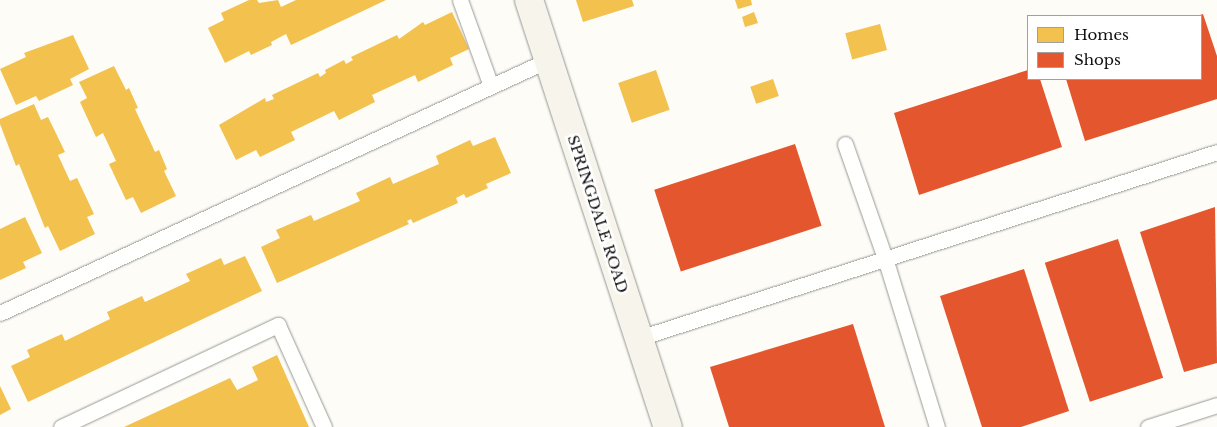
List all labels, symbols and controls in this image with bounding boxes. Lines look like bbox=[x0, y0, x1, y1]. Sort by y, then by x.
legend bbox=[1027, 15, 1202, 80]
text: Homes bbox=[1074, 25, 1129, 44]
text: Shops bbox=[1074, 50, 1121, 69]
street label: SPRINGDALE ROAD bbox=[564, 133, 632, 295]

